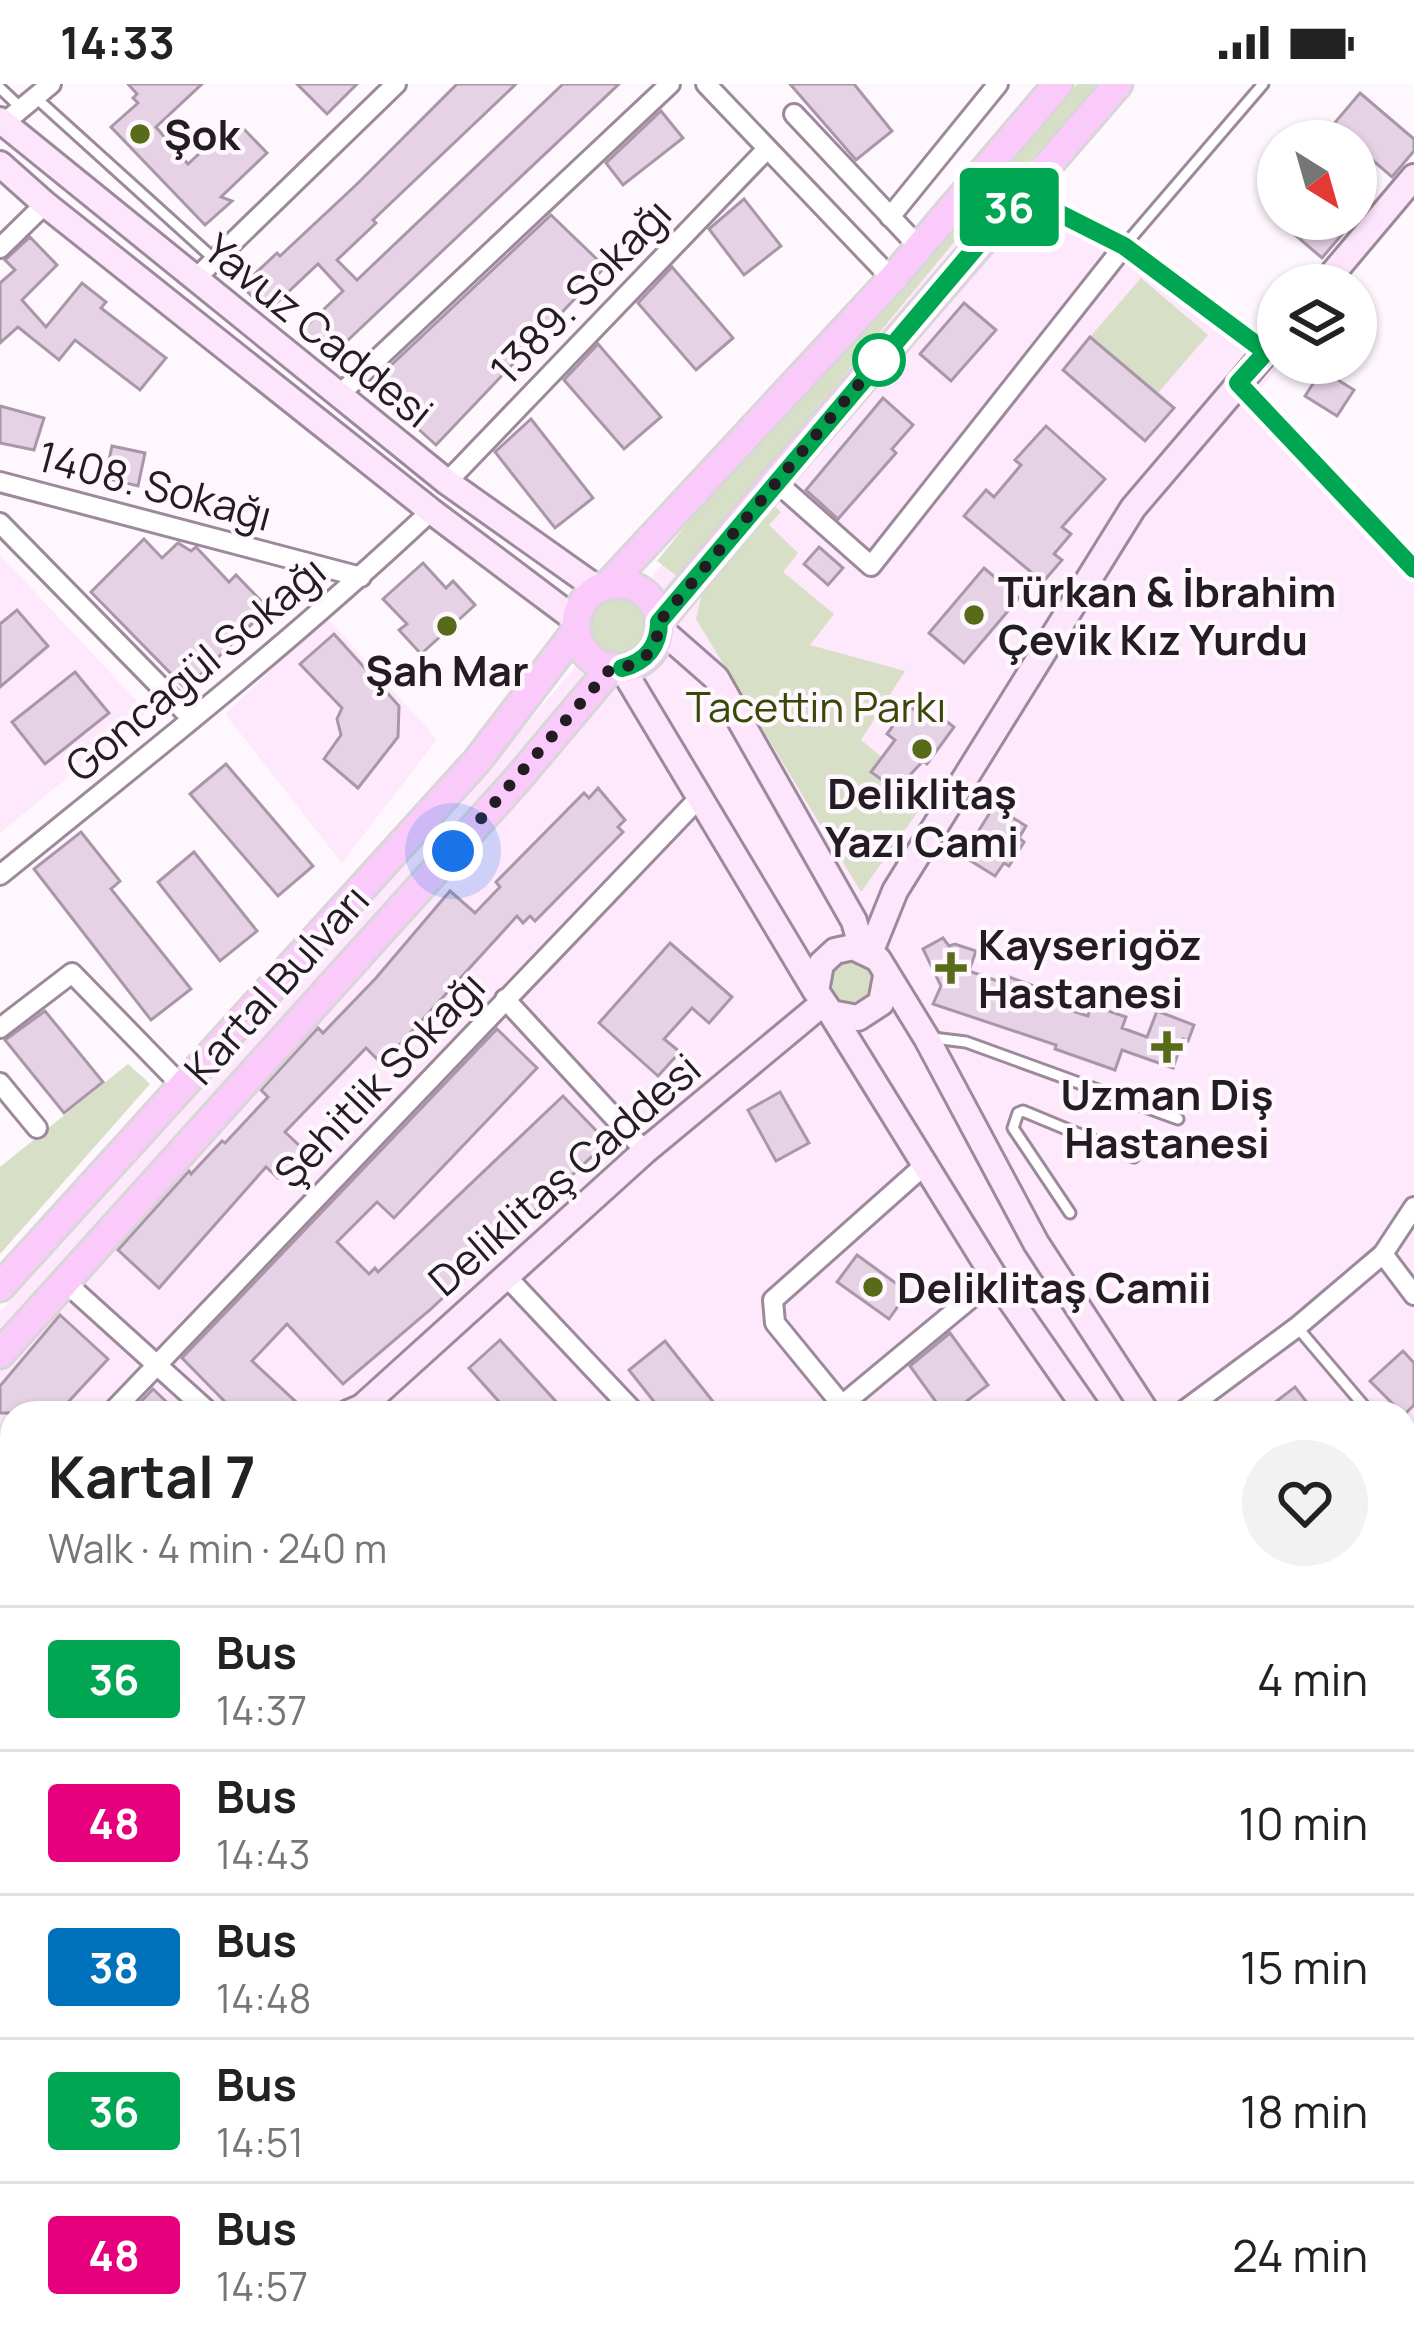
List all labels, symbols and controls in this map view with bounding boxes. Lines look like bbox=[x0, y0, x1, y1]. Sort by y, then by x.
text: 14:33 bbox=[60, 11, 175, 73]
place label: Şok bbox=[164, 105, 242, 163]
north arrow bbox=[1257, 120, 1377, 240]
map controls bbox=[1257, 120, 1377, 384]
marker: Şok bbox=[127, 121, 153, 147]
line badge: 36 bbox=[955, 168, 1063, 246]
text: 36 bbox=[984, 178, 1034, 236]
street label: 1389. Sokağı bbox=[477, 185, 683, 397]
street label: Yavuz Caddesi bbox=[192, 220, 446, 440]
button: layers bbox=[1257, 264, 1377, 384]
unlabelled marker bbox=[854, 335, 904, 385]
street label: 1408. Sokağı bbox=[32, 426, 278, 544]
street label: Goncagül Sokağı bbox=[53, 542, 337, 794]
place label: Türkan & İbrahim Çevik Kız Yurdu bbox=[998, 562, 1336, 668]
marker: Türkan & İbrahim Çevik Kız Yurdu bbox=[961, 602, 987, 628]
marker: Şah Mar bbox=[434, 613, 460, 639]
place label: Şah Mar bbox=[365, 641, 529, 699]
park label: Tacettin Parkı bbox=[686, 677, 946, 735]
marker: Deliklitaş Yazı Cami bbox=[909, 736, 935, 762]
place label: Deliklitaş Yazı Cami bbox=[825, 764, 1019, 870]
your location bbox=[423, 821, 483, 881]
street label: Kartal Bulvarı bbox=[171, 871, 381, 1097]
place label: Kayserigöz Hastanesi bbox=[978, 915, 1202, 1021]
marker: Kayserigöz Hastanesi bbox=[935, 952, 967, 984]
street label: Şehitlik Sokağı bbox=[261, 958, 497, 1200]
marker: Uzman Diş Hastanesi bbox=[1151, 1031, 1183, 1063]
street label: Deliklitaş Caddesi bbox=[416, 1040, 712, 1308]
place label: Uzman Diş Hastanesi bbox=[1060, 1065, 1274, 1171]
place label: Deliklitaş Camii bbox=[897, 1258, 1211, 1316]
marker: Deliklitaş Camii bbox=[860, 1274, 886, 1300]
text: Kartal 7 bbox=[48, 1437, 256, 1515]
button: heart bbox=[1242, 1440, 1368, 1566]
text: Walk · 4 min · 240 m bbox=[48, 1521, 387, 1575]
text: Bus bbox=[216, 1621, 297, 1683]
text: 4 min bbox=[1257, 1648, 1368, 1710]
text: 36 bbox=[89, 1650, 139, 1708]
text: 14:37 bbox=[216, 1683, 307, 1737]
text: Bus bbox=[216, 1765, 297, 1827]
text: 10 min bbox=[1239, 1792, 1368, 1854]
text: 48 bbox=[88, 1794, 140, 1852]
text: 14:43 bbox=[216, 1827, 310, 1881]
text: Bus bbox=[216, 1909, 297, 1971]
text: 15 min bbox=[1240, 1936, 1368, 1998]
text: 38 bbox=[89, 1938, 139, 1996]
text: 14:48 bbox=[216, 1971, 312, 2025]
text: Bus bbox=[216, 2053, 297, 2115]
text: 18 min bbox=[1240, 2080, 1368, 2142]
text: 36 bbox=[89, 2082, 139, 2140]
text: 14:51 bbox=[216, 2115, 304, 2169]
text: Bus bbox=[216, 2197, 297, 2259]
text: 24 min bbox=[1232, 2224, 1368, 2286]
text: 48 bbox=[88, 2226, 140, 2284]
text: 14:57 bbox=[216, 2259, 308, 2313]

